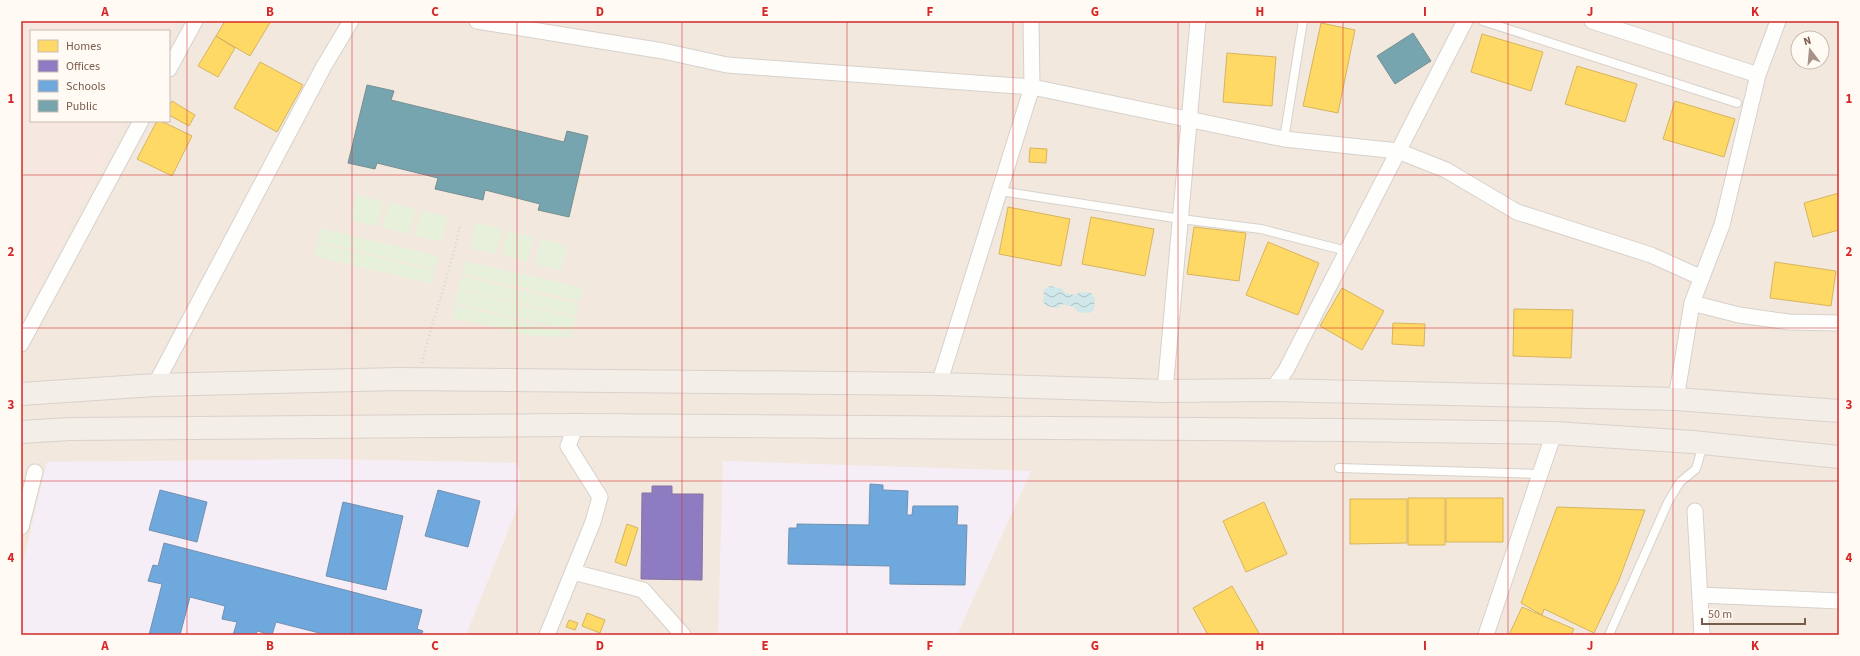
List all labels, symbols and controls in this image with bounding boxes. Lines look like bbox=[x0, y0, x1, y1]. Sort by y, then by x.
text: A bbox=[100, 3, 109, 21]
text: B bbox=[266, 3, 274, 21]
text: C bbox=[431, 3, 439, 21]
text: D bbox=[596, 3, 604, 21]
text: E bbox=[761, 3, 769, 21]
text: F bbox=[927, 3, 934, 21]
text: G bbox=[1091, 3, 1099, 21]
text: H bbox=[1256, 3, 1264, 21]
text: I bbox=[1423, 3, 1427, 21]
text: J bbox=[1587, 3, 1593, 21]
text: K bbox=[1751, 3, 1760, 21]
legend bbox=[30, 30, 170, 122]
north arrow bbox=[1790, 30, 1830, 70]
text: N bbox=[1802, 33, 1813, 49]
text: Homes bbox=[66, 38, 101, 55]
text: Offices bbox=[66, 58, 100, 75]
text: Schools bbox=[66, 78, 106, 95]
text: 1 bbox=[8, 90, 15, 108]
text: 1 bbox=[1846, 90, 1853, 108]
text: Public bbox=[66, 98, 98, 115]
text: 2 bbox=[8, 243, 15, 261]
text: 2 bbox=[1846, 243, 1853, 261]
text: 3 bbox=[8, 396, 15, 414]
text: 3 bbox=[1846, 396, 1853, 414]
text: 4 bbox=[8, 549, 15, 567]
text: 4 bbox=[1846, 549, 1853, 567]
scale bar bbox=[1702, 600, 1805, 626]
text: 50 m bbox=[1708, 606, 1732, 623]
text: A bbox=[100, 637, 109, 655]
text: B bbox=[266, 637, 274, 655]
text: C bbox=[431, 637, 439, 655]
text: D bbox=[596, 637, 604, 655]
text: E bbox=[761, 637, 769, 655]
text: F bbox=[927, 637, 934, 655]
text: G bbox=[1091, 637, 1099, 655]
text: H bbox=[1256, 637, 1264, 655]
text: I bbox=[1423, 637, 1427, 655]
text: J bbox=[1587, 637, 1593, 655]
text: K bbox=[1751, 637, 1760, 655]

